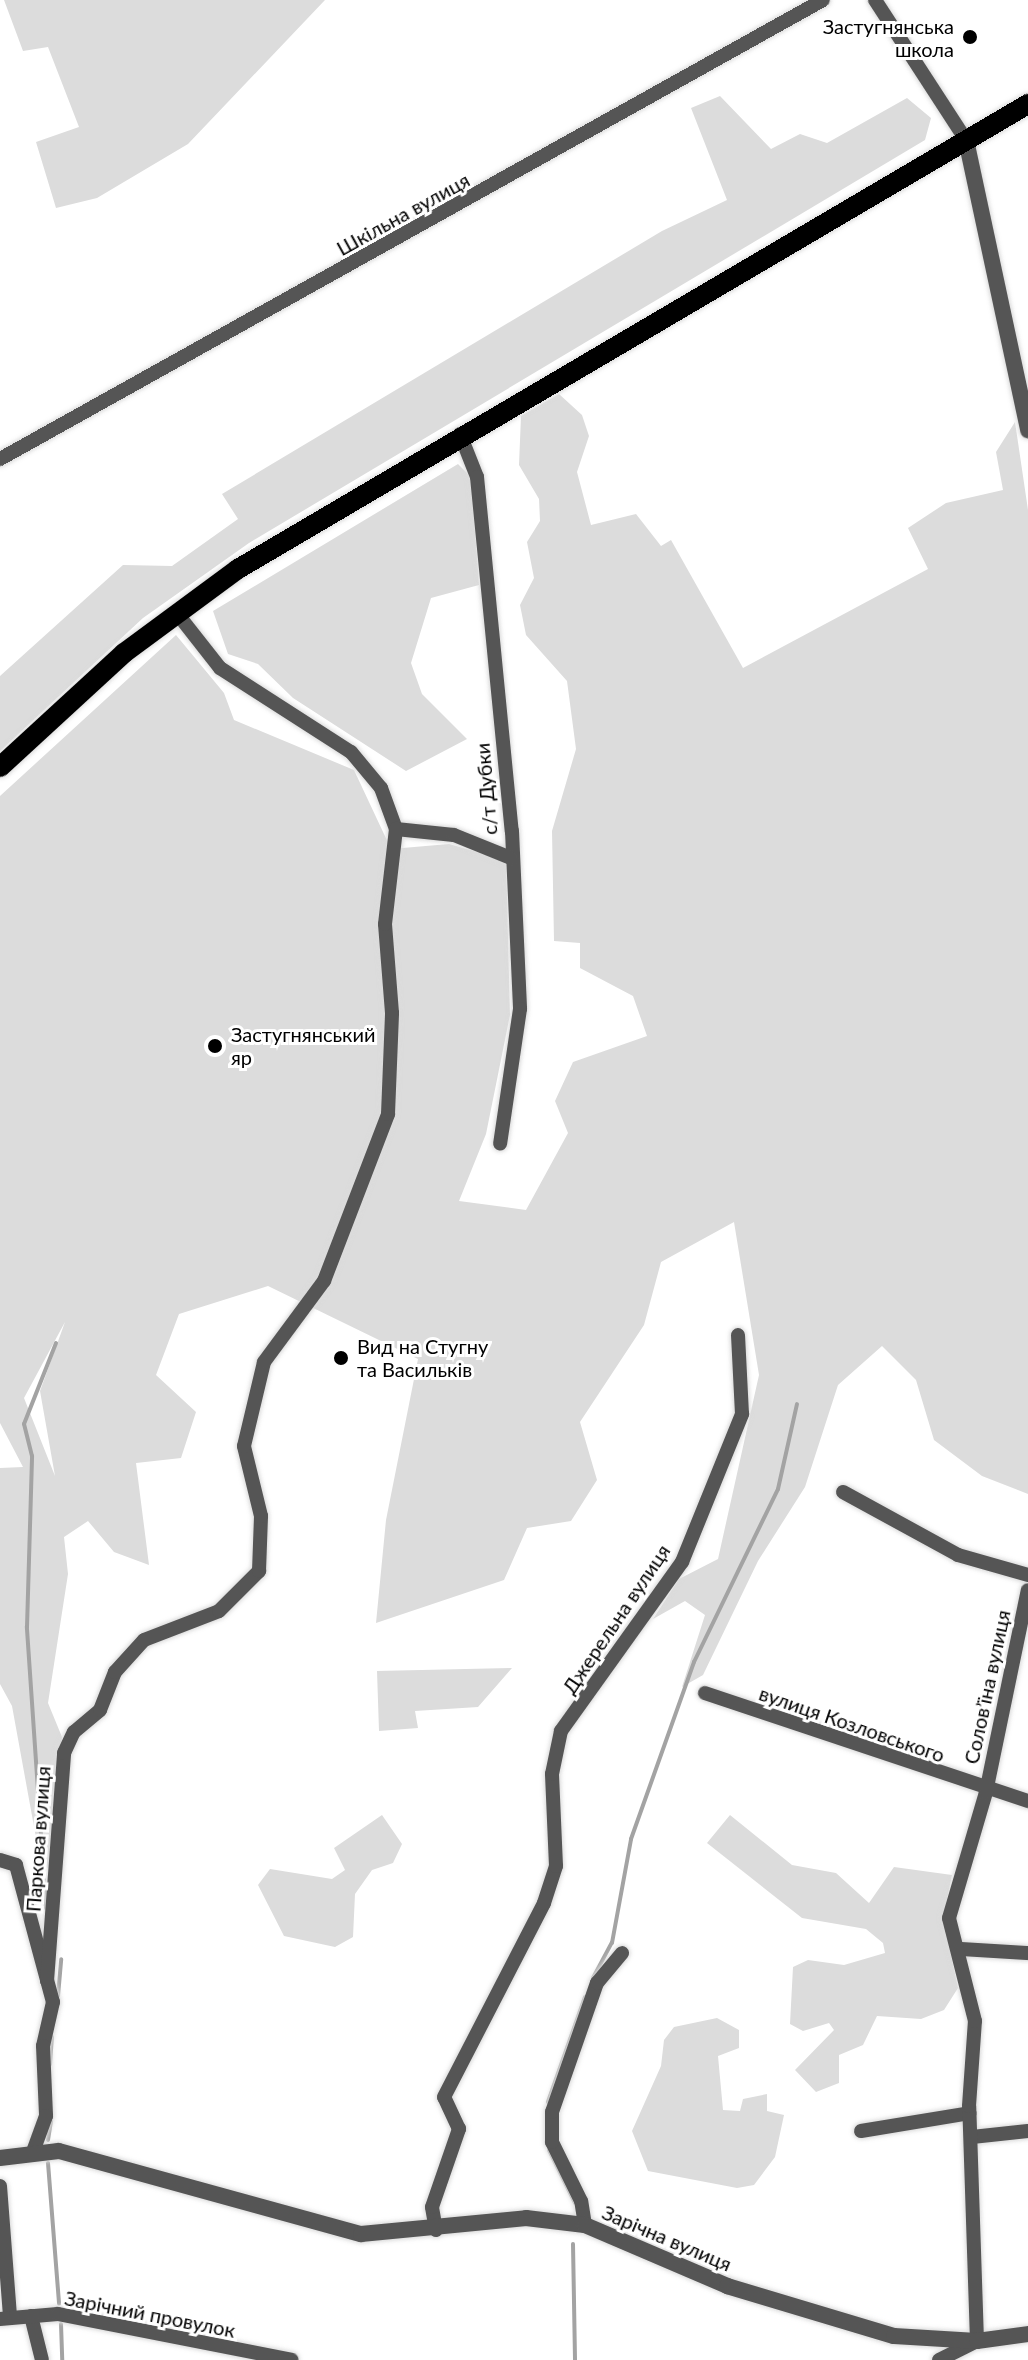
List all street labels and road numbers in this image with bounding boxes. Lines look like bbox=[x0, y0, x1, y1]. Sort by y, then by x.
street label: Шкільна вулиця bbox=[332, 168, 474, 260]
street label: с/т Дубки bbox=[470, 742, 502, 836]
street label: Джерельна вулиця bbox=[557, 1540, 675, 1698]
street label: Соловʼїна вулиця bbox=[959, 1608, 1015, 1766]
street label: вулиця Козловського bbox=[756, 1681, 948, 1767]
street label: Паркова вулиця bbox=[21, 1765, 55, 1913]
street label: Зарічна вулиця bbox=[599, 2200, 735, 2276]
street label: Зарічний провулок bbox=[63, 2286, 237, 2342]

